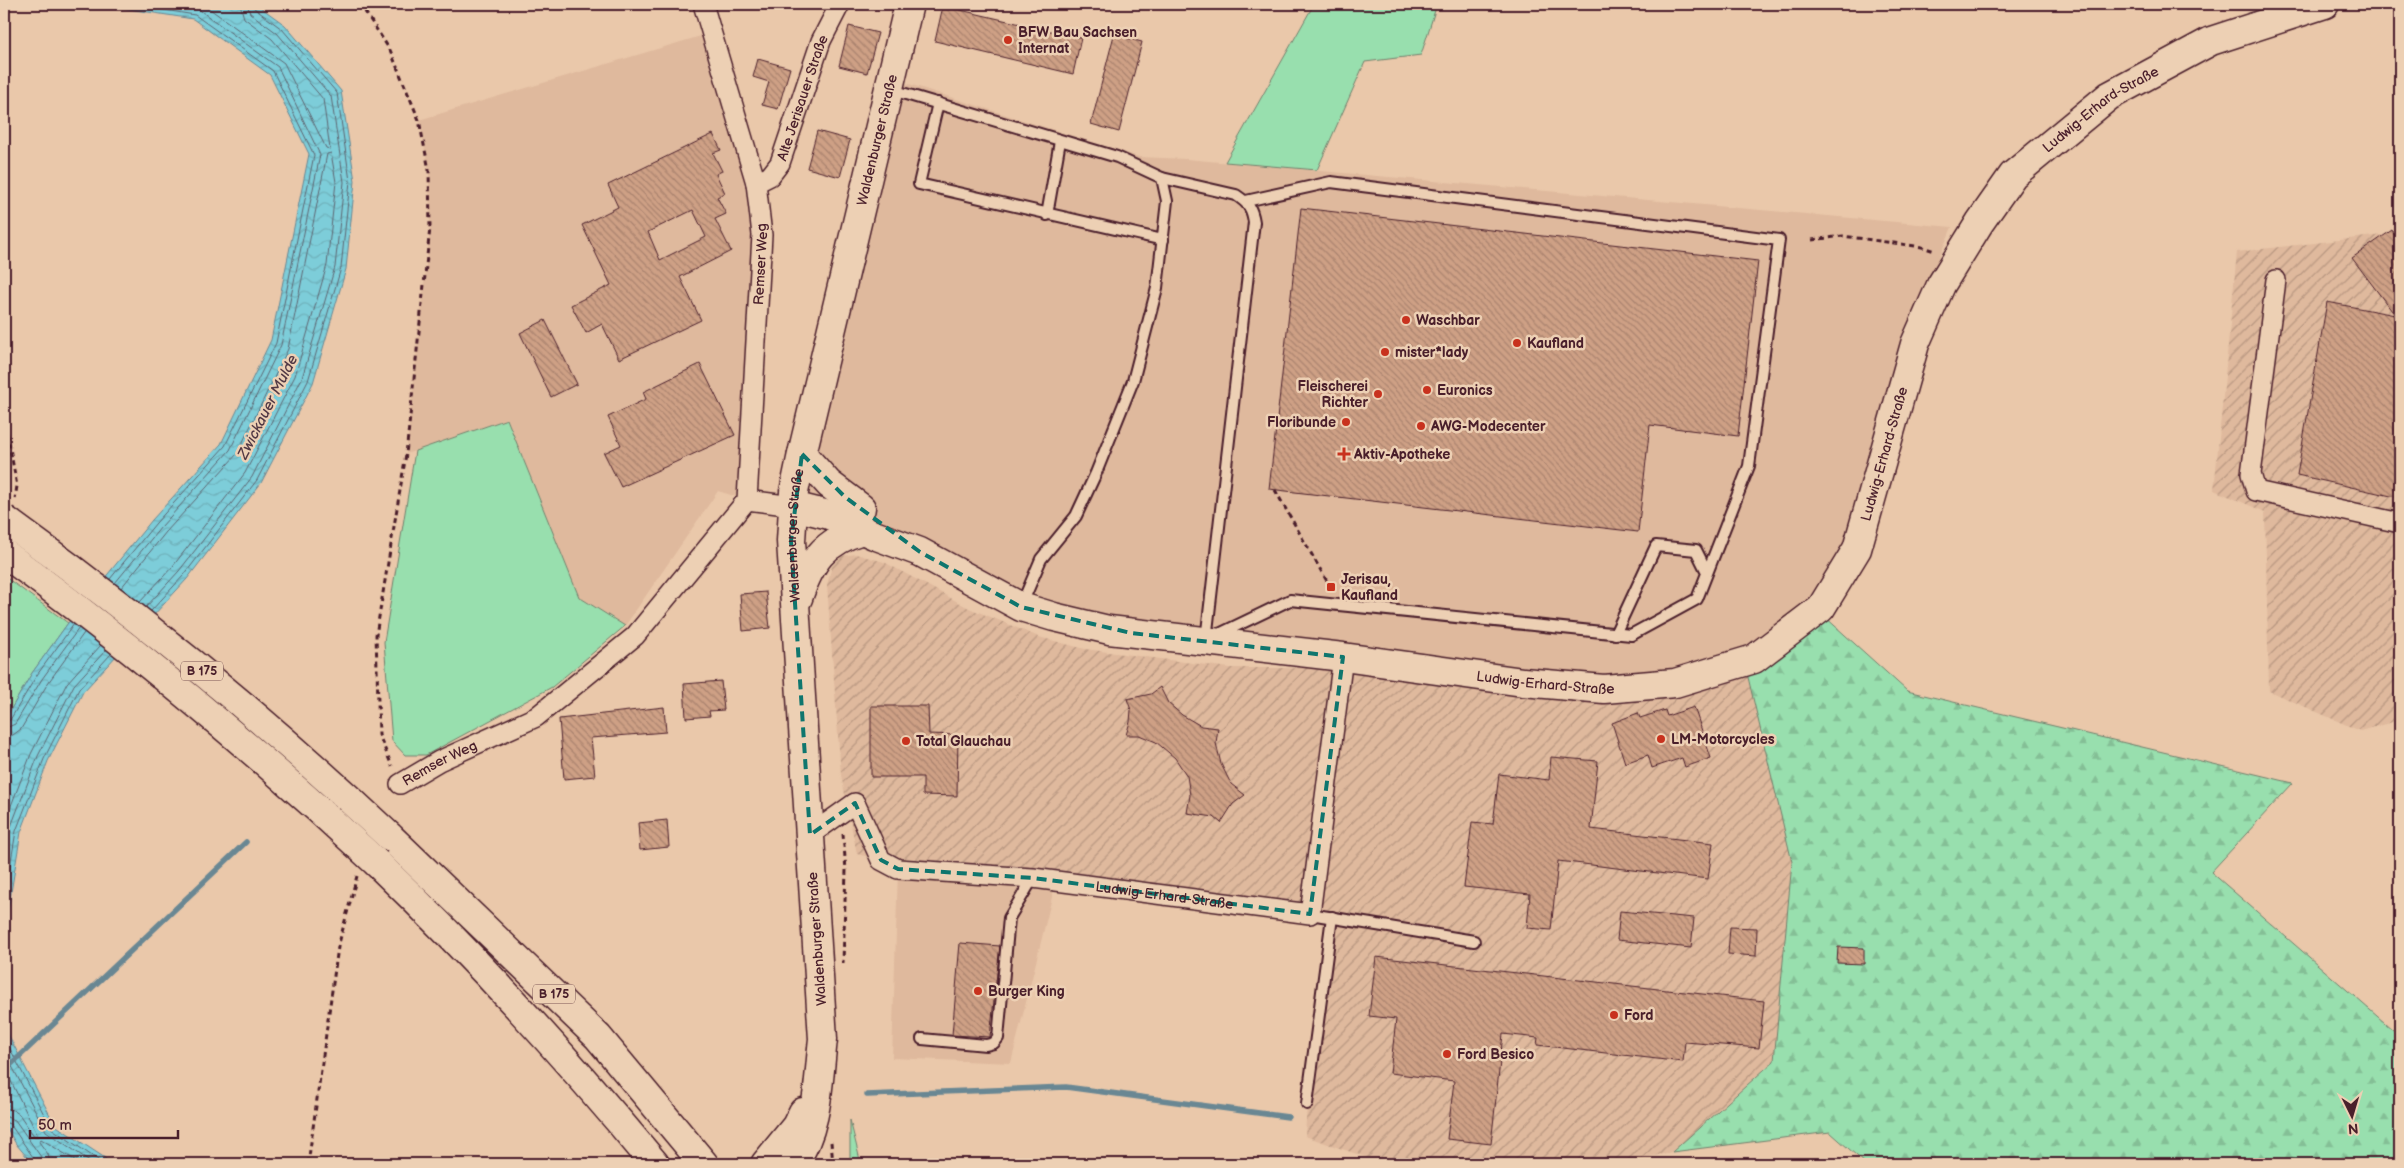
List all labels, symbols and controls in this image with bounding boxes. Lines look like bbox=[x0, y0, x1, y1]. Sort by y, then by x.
place label: BFW Bau Sachsen Internat bbox=[1018, 24, 1137, 57]
street label: Alte Jerisauer Straße bbox=[773, 32, 831, 163]
marker: BFW Bau Sachsen Internat bbox=[1002, 34, 1014, 46]
street label: Ludwig-Erhard-Straße bbox=[2039, 62, 2161, 156]
street label: Waldenburger Straße bbox=[853, 73, 900, 207]
street label: Remser Weg bbox=[750, 223, 771, 306]
place label: Waschbar bbox=[1416, 312, 1480, 329]
marker: Waschbar bbox=[1400, 314, 1412, 326]
place label: Kaufland bbox=[1527, 335, 1584, 352]
marker: Kaufland bbox=[1511, 337, 1523, 349]
place label: mister*lady bbox=[1395, 344, 1469, 361]
marker: mister*lady bbox=[1379, 346, 1391, 358]
water label: Zwickauer Mulde bbox=[233, 351, 303, 463]
place label: Fleischerei Richter bbox=[1298, 378, 1368, 411]
place label: Euronics bbox=[1437, 382, 1493, 399]
marker: Euronics bbox=[1421, 384, 1433, 396]
street label: Ludwig-Erhard-Straße bbox=[1857, 385, 1911, 523]
marker: Fleischerei Richter bbox=[1372, 388, 1384, 400]
place label: Floribunde bbox=[1267, 414, 1336, 431]
marker: Floribunde bbox=[1340, 416, 1352, 428]
place label: AWG-Modecenter bbox=[1430, 418, 1546, 435]
marker: AWG-Modecenter bbox=[1415, 420, 1427, 432]
place label: Aktiv-Apotheke bbox=[1353, 446, 1450, 463]
marker: Aktiv-Apotheke bbox=[1338, 448, 1350, 460]
street label: Waldenburger Straße bbox=[782, 467, 807, 603]
place label: Jerisau, Kaufland bbox=[1341, 571, 1398, 604]
marker: Jerisau, Kaufland bbox=[1325, 581, 1337, 593]
road number: B 175 bbox=[181, 661, 223, 680]
street label: Ludwig-Erhard-Straße bbox=[1475, 667, 1615, 698]
place label: LM-Motorcycles bbox=[1671, 731, 1775, 748]
place label: Total Glauchau bbox=[916, 733, 1011, 750]
marker: LM-Motorcycles bbox=[1655, 733, 1667, 745]
marker: Total Glauchau bbox=[900, 735, 912, 747]
street label: Remser Weg bbox=[399, 736, 479, 789]
street label: Waldenburger Straße bbox=[804, 872, 830, 1006]
street label: Ludwig-Erhard-Straße bbox=[1095, 878, 1234, 912]
place label: Burger King bbox=[988, 983, 1065, 1000]
road number: B 175 bbox=[533, 984, 575, 1004]
marker: Burger King bbox=[972, 985, 984, 997]
place label: Ford bbox=[1624, 1007, 1653, 1024]
marker: Ford bbox=[1608, 1009, 1620, 1021]
place label: Ford Besico bbox=[1457, 1046, 1534, 1063]
marker: Ford Besico bbox=[1441, 1048, 1453, 1060]
north arrow bbox=[2326, 1090, 2376, 1140]
scale bar bbox=[30, 1108, 178, 1140]
text: 50 m bbox=[38, 1116, 72, 1135]
text: N bbox=[2347, 1120, 2359, 1137]

